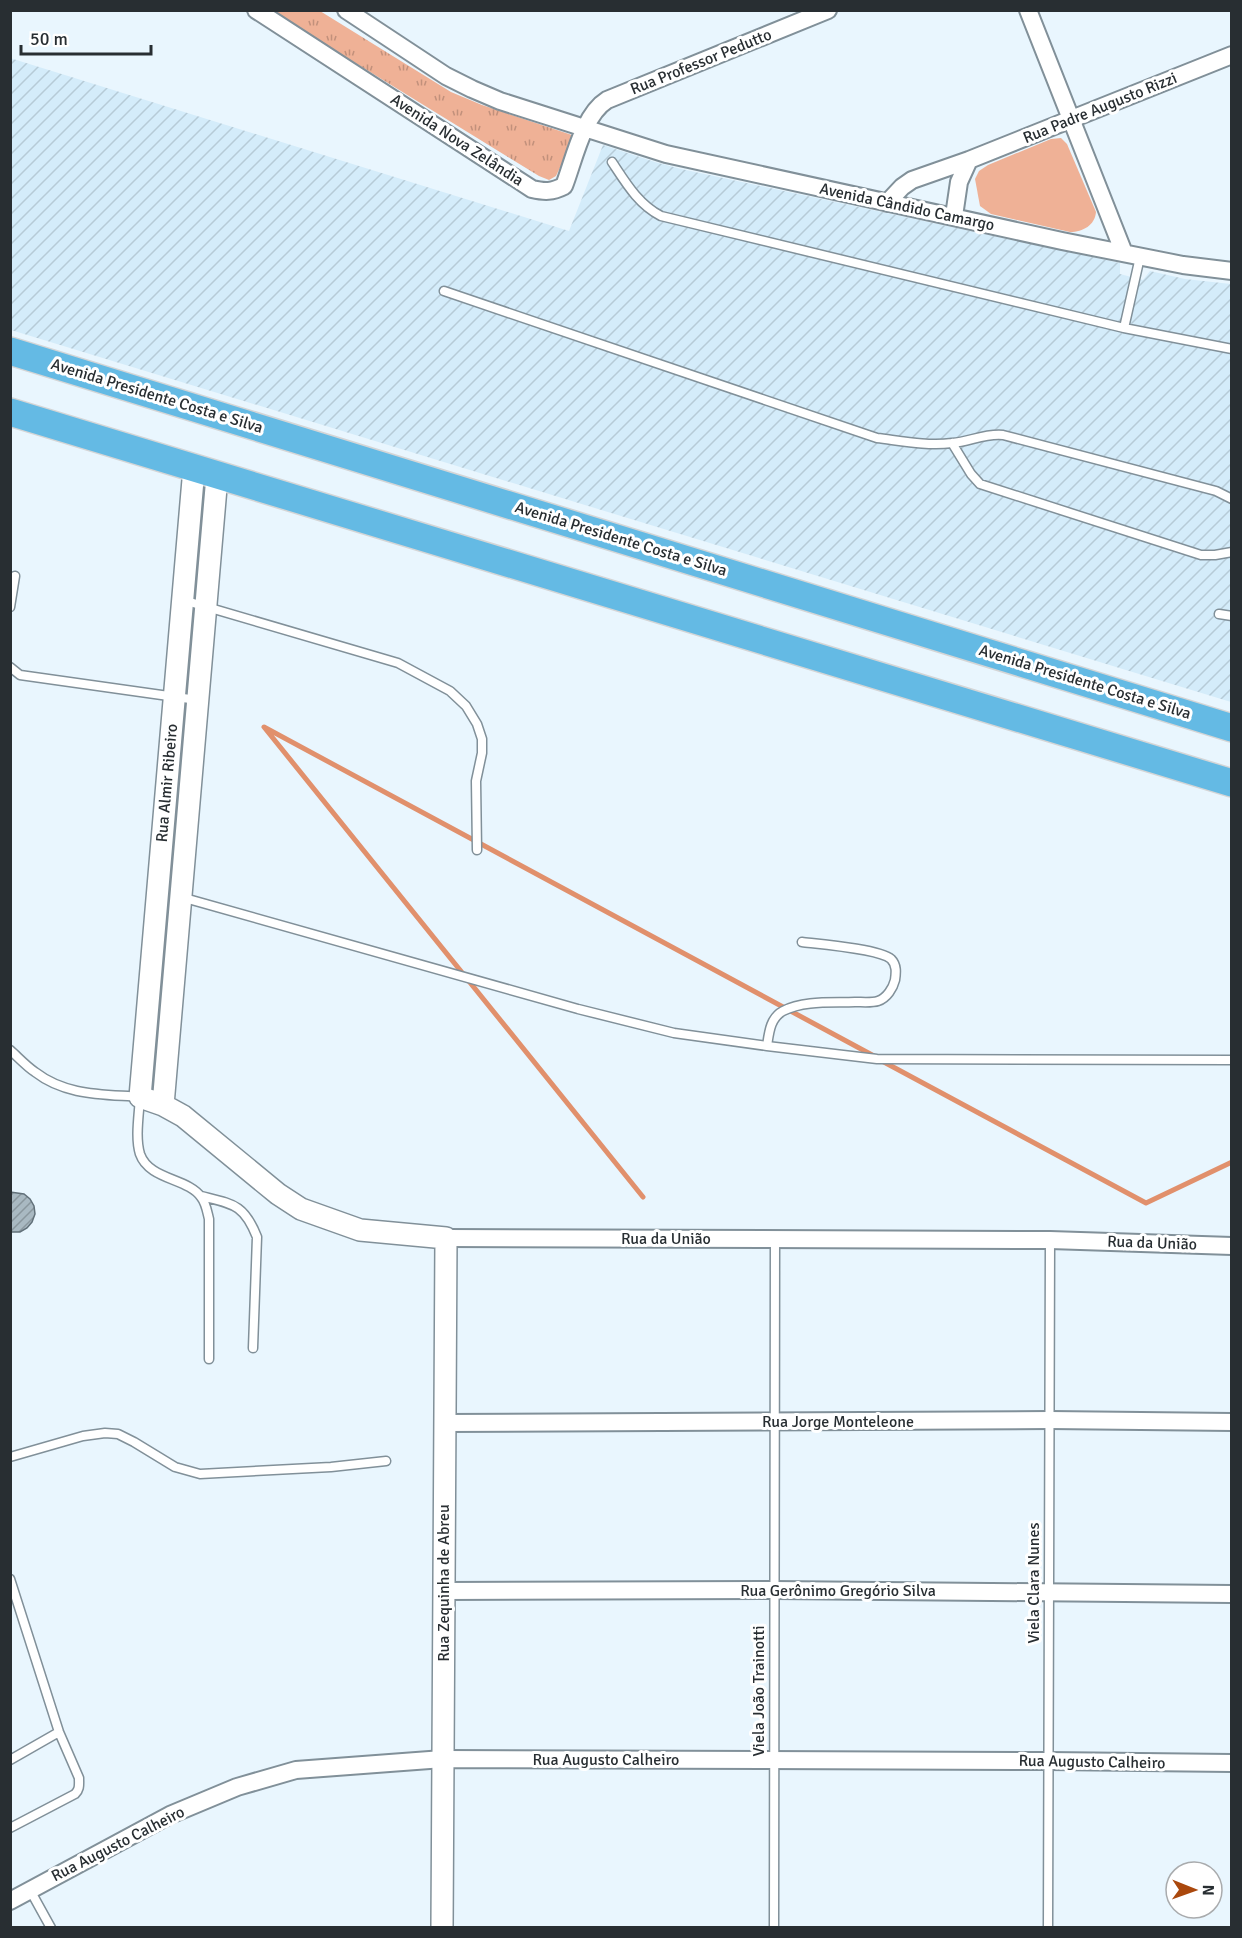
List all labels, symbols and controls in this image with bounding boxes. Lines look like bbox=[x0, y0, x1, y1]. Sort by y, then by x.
scale bar bbox=[21, 18, 152, 56]
street label: Rua Professor Pedutto bbox=[627, 25, 775, 99]
text: 50 m bbox=[30, 28, 68, 50]
street label: Rua Padre Augusto Rizzi bbox=[1020, 68, 1180, 148]
street label: Avenida Nova Zelândia bbox=[387, 89, 527, 191]
street label: Avenida Cândido Camargo bbox=[818, 179, 996, 235]
street label: Avenida Presidente Costa e Silva bbox=[49, 354, 265, 438]
street label: Avenida Presidente Costa e Silva bbox=[513, 497, 729, 581]
street label: Avenida Presidente Costa e Silva bbox=[977, 640, 1193, 724]
street label: Rua Almir Ribeiro bbox=[152, 723, 182, 843]
street label: Rua da União bbox=[621, 1229, 711, 1249]
street label: Rua da União bbox=[1107, 1231, 1197, 1255]
street label: Rua Jorge Monteleone bbox=[762, 1412, 914, 1432]
street label: Rua Zequinha de Abreu bbox=[434, 1504, 454, 1662]
street label: Viela Clara Nunes bbox=[1024, 1522, 1044, 1644]
street label: Rua Gerônimo Gregório Silva bbox=[740, 1581, 936, 1601]
street label: Viela João Trainotti bbox=[749, 1625, 769, 1757]
street label: Rua Augusto Calheiro bbox=[533, 1750, 679, 1770]
street label: Rua Augusto Calheiro bbox=[1018, 1751, 1166, 1773]
street label: Rua Augusto Calheiro bbox=[48, 1802, 188, 1886]
north arrow bbox=[1164, 1860, 1224, 1920]
text: N bbox=[1198, 1885, 1218, 1896]

